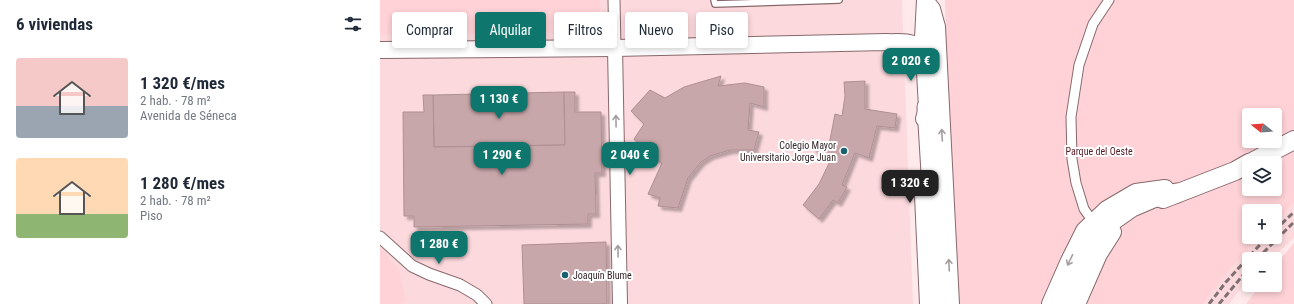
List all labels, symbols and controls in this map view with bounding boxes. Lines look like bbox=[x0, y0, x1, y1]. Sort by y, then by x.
chip: Comprar bbox=[392, 12, 467, 48]
chip: Alquilar bbox=[475, 12, 546, 48]
chip: Filtros bbox=[554, 12, 617, 48]
chip: Nuevo bbox=[625, 12, 688, 48]
chip: Piso bbox=[696, 12, 748, 48]
icon: filters bbox=[342, 13, 364, 35]
text: 6 viviendas bbox=[16, 14, 93, 34]
pin: 2 020 € bbox=[874, 48, 948, 82]
text: 2 020 € bbox=[892, 53, 930, 68]
text: 1 320 €/mes bbox=[140, 73, 225, 93]
icon: home bbox=[48, 74, 96, 122]
pin: 1 130 € bbox=[462, 86, 536, 120]
text: 1 130 € bbox=[480, 91, 518, 106]
text: 2 hab. · 78 m² bbox=[140, 93, 211, 108]
text: Avenida de Séneca bbox=[140, 108, 237, 123]
north arrow bbox=[1242, 108, 1282, 148]
map controls bbox=[1242, 108, 1282, 292]
one-way arrow bbox=[612, 115, 620, 128]
one-way arrow bbox=[939, 129, 946, 142]
place label: Colegio Mayor Universitario Jorge Juan bbox=[740, 140, 836, 163]
pin: 1 290 € bbox=[465, 142, 539, 176]
pin: 2 040 € bbox=[593, 142, 667, 176]
marker: Colegio Mayor Universitario Jorge Juan bbox=[839, 146, 849, 156]
park label: Parque del Oeste bbox=[1065, 146, 1133, 157]
text: 1 290 € bbox=[483, 147, 521, 162]
text: 2 040 € bbox=[611, 147, 649, 162]
button: layers bbox=[1242, 156, 1282, 196]
pin: 1 320 € bbox=[873, 170, 947, 204]
text: 1 280 €/mes bbox=[140, 173, 225, 193]
icon: home bbox=[48, 174, 96, 222]
text: 1 320 € bbox=[891, 175, 929, 190]
text: 2 hab. · 78 m² bbox=[140, 193, 211, 208]
button: + bbox=[1242, 204, 1282, 244]
text: Piso bbox=[140, 208, 163, 223]
pin: 1 280 € bbox=[402, 231, 476, 265]
text: 1 280 € bbox=[420, 236, 458, 251]
one-way arrow bbox=[615, 245, 622, 258]
button: − bbox=[1242, 252, 1282, 292]
one-way arrow bbox=[1066, 254, 1073, 266]
one-way arrow bbox=[945, 259, 953, 272]
marker: Joaquín Blume bbox=[560, 270, 570, 280]
place label: Joaquín Blume bbox=[573, 270, 632, 281]

